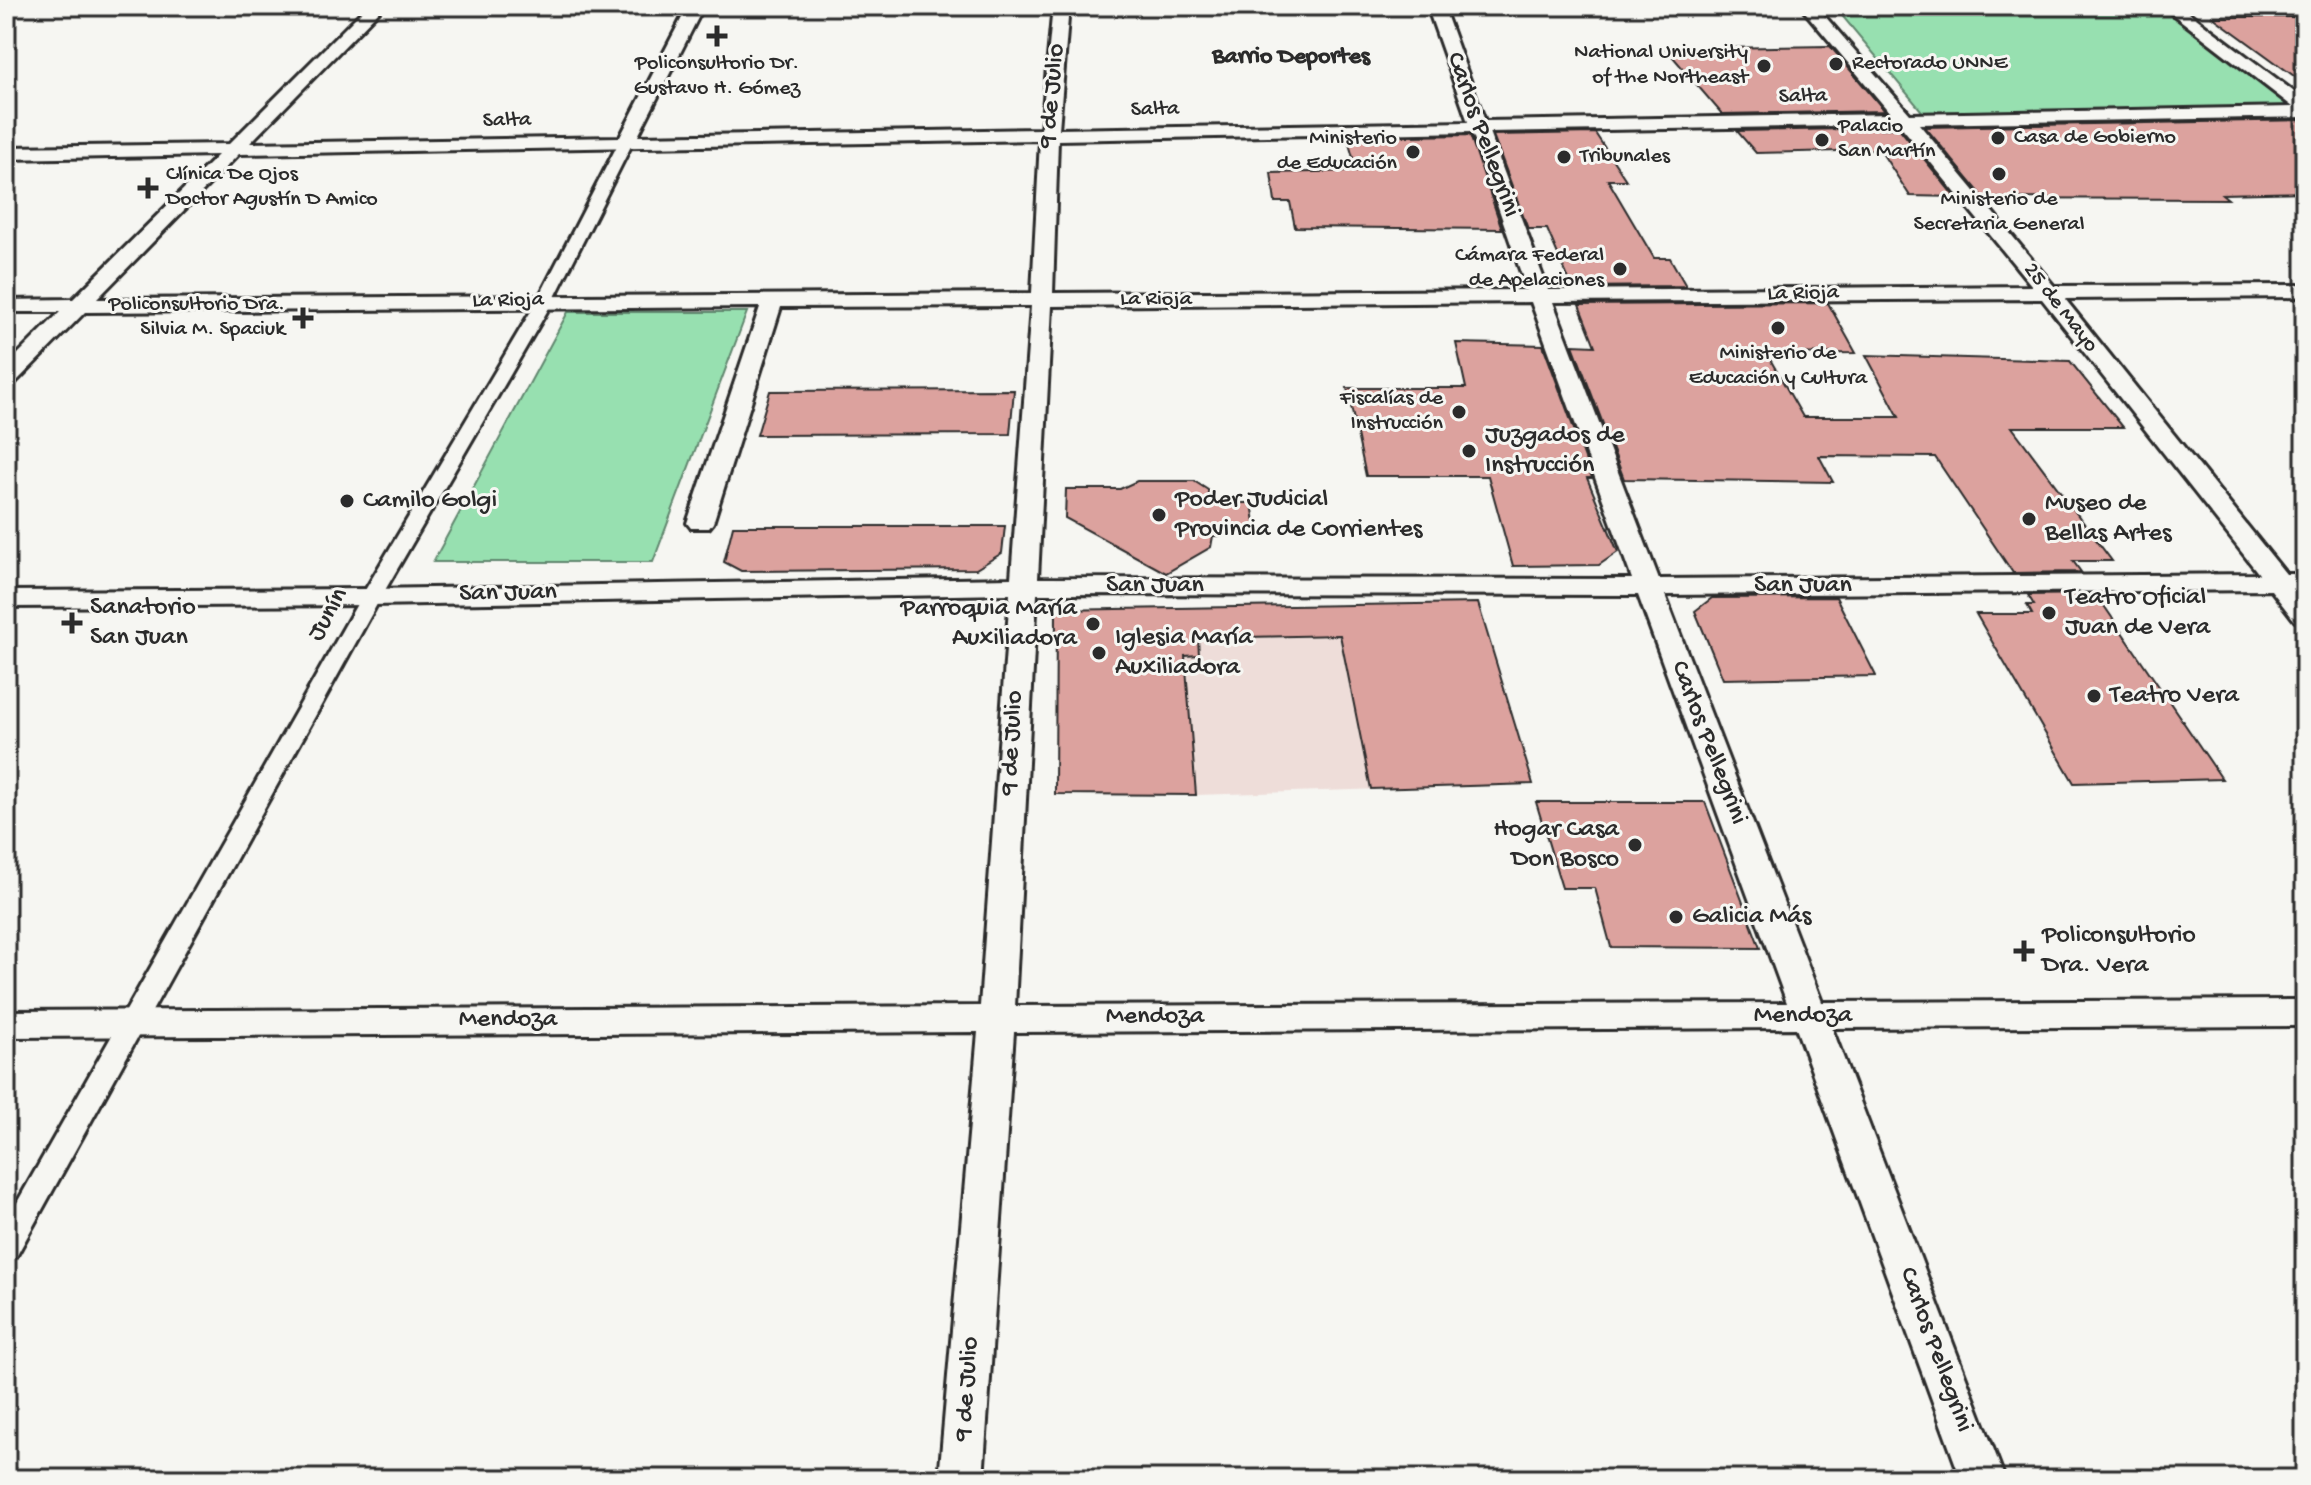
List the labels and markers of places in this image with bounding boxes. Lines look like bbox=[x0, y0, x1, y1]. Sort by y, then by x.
marker: Policonsultorio Dr. Gustavo H. Gómez bbox=[706, 25, 728, 47]
place label: National University of the Northeast bbox=[1574, 40, 1750, 91]
place label: Policonsultorio Dr. Gustavo H. Gómez bbox=[634, 51, 802, 102]
place label: Rectorado UNNE bbox=[1852, 51, 2009, 77]
marker: Rectorado UNNE bbox=[1827, 55, 1845, 73]
marker: National University of the Northeast bbox=[1755, 57, 1773, 75]
place label: Palacio San Martín bbox=[1837, 114, 1936, 165]
place label: Casa de Gobierno bbox=[2014, 125, 2176, 151]
place label: Ministerio de Educación bbox=[1277, 126, 1398, 177]
marker: Casa de Gobierno bbox=[1989, 129, 2007, 147]
marker: Palacio San Martín bbox=[1813, 131, 1831, 149]
marker: Ministerio de Educación bbox=[1404, 143, 1422, 161]
place label: Tribunales bbox=[1578, 144, 1671, 170]
marker: Tribunales bbox=[1555, 148, 1573, 166]
place label: Clínica De Ojos Doctor Agustín D Amico bbox=[164, 162, 378, 213]
marker: Ministerio de Secretaria General bbox=[1990, 165, 2008, 183]
marker: Clínica De Ojos Doctor Agustín D Amico bbox=[137, 177, 159, 199]
place label: Ministerio de Secretaria General bbox=[1913, 187, 2085, 238]
place label: Cámara Federal de Apelaciones bbox=[1455, 243, 1605, 294]
marker: Cámara Federal de Apelaciones bbox=[1611, 260, 1629, 278]
place label: Policonsultorio Dra. Silvia M. Spaciuk bbox=[107, 292, 287, 343]
marker: Policonsultorio Dra. Silvia M. Spaciuk bbox=[292, 307, 314, 329]
marker: Ministerio de Educación y Cultura bbox=[1769, 319, 1787, 337]
place label: Ministerio de Educación y Cultura bbox=[1689, 341, 1868, 392]
place label: Fiscalías de Instrucción bbox=[1339, 386, 1444, 437]
marker: Fiscalías de Instrucción bbox=[1450, 403, 1468, 421]
place label: Juzgados de Instrucción bbox=[1485, 421, 1625, 482]
marker: Juzgados de Instrucción bbox=[1460, 442, 1478, 460]
place label: Poder Judicial Provincia de Corrientes bbox=[1174, 485, 1424, 546]
place label: Camilo Golgi bbox=[363, 486, 497, 517]
place label: Museo de Bellas Artes bbox=[2044, 489, 2173, 550]
marker: Camilo Golgi bbox=[338, 492, 356, 510]
marker: Poder Judicial Provincia de Corrientes bbox=[1150, 506, 1168, 524]
marker: Museo de Bellas Artes bbox=[2020, 510, 2038, 528]
place label: Teatro Oficial Juan de Vera bbox=[2063, 583, 2212, 644]
place label: Sanatorio San Juan bbox=[90, 593, 196, 654]
place label: Parroquia María Auxiliadora bbox=[900, 594, 1079, 655]
marker: Teatro Oficial Juan de Vera bbox=[2040, 604, 2058, 622]
marker: Sanatorio San Juan bbox=[61, 612, 83, 634]
marker: Parroquia María Auxiliadora bbox=[1084, 615, 1102, 633]
place label: Iglesia María Auxiliadora bbox=[1115, 623, 1254, 684]
marker: Iglesia María Auxiliadora bbox=[1090, 644, 1108, 662]
place label: Teatro Vera bbox=[2108, 681, 2240, 712]
marker: Teatro Vera bbox=[2085, 687, 2103, 705]
place label: Hogar Casa Don Bosco bbox=[1494, 815, 1621, 876]
marker: Hogar Casa Don Bosco bbox=[1626, 836, 1644, 854]
place label: Galicia Más bbox=[1692, 902, 1813, 933]
marker: Galicia Más bbox=[1667, 908, 1685, 926]
place label: Policonsultorio Dra. Vera bbox=[2040, 921, 2196, 982]
marker: Policonsultorio Dra. Vera bbox=[2013, 940, 2035, 962]

